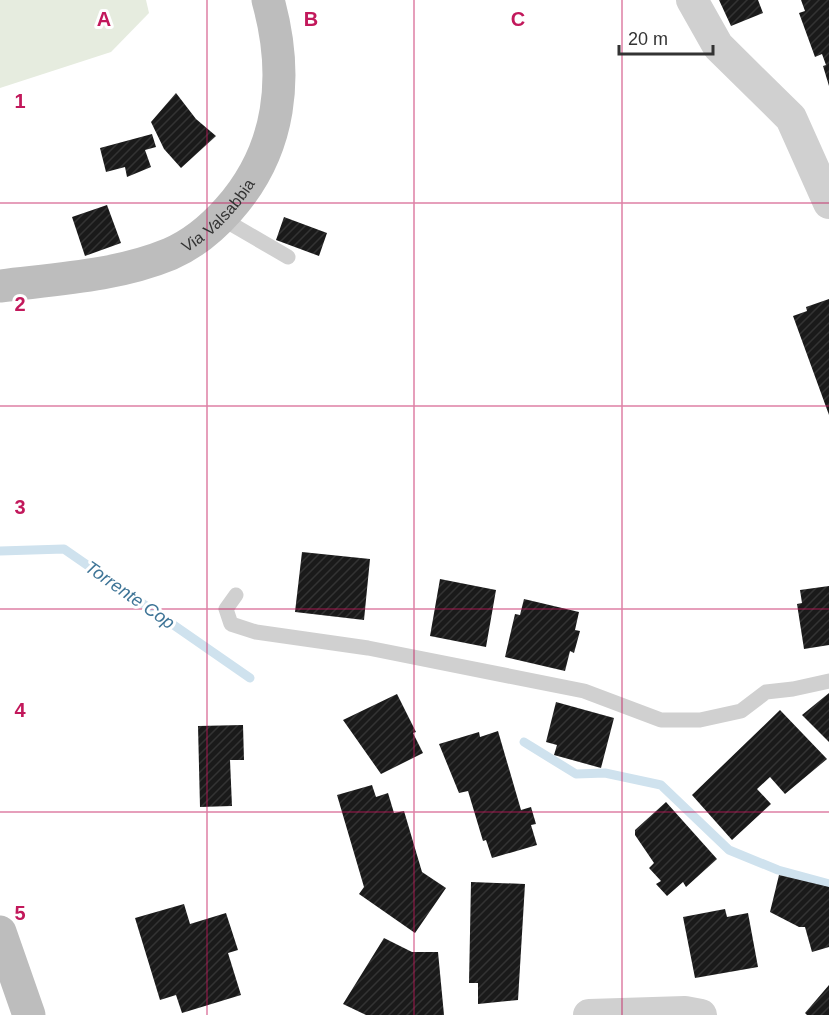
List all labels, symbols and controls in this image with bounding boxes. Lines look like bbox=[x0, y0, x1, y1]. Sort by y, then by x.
text: A bbox=[97, 8, 111, 30]
text: B bbox=[304, 8, 318, 30]
text: C bbox=[511, 8, 525, 30]
scale bar bbox=[619, 18, 714, 56]
text: 20 m bbox=[628, 29, 668, 49]
text: 1 bbox=[14, 90, 26, 112]
street label: Via Valsabbia bbox=[178, 176, 258, 255]
text: 2 bbox=[14, 293, 26, 315]
text: 3 bbox=[14, 496, 26, 518]
water label: Torrente Cop bbox=[82, 557, 178, 633]
text: 4 bbox=[14, 699, 26, 721]
text: 5 bbox=[14, 902, 26, 924]

